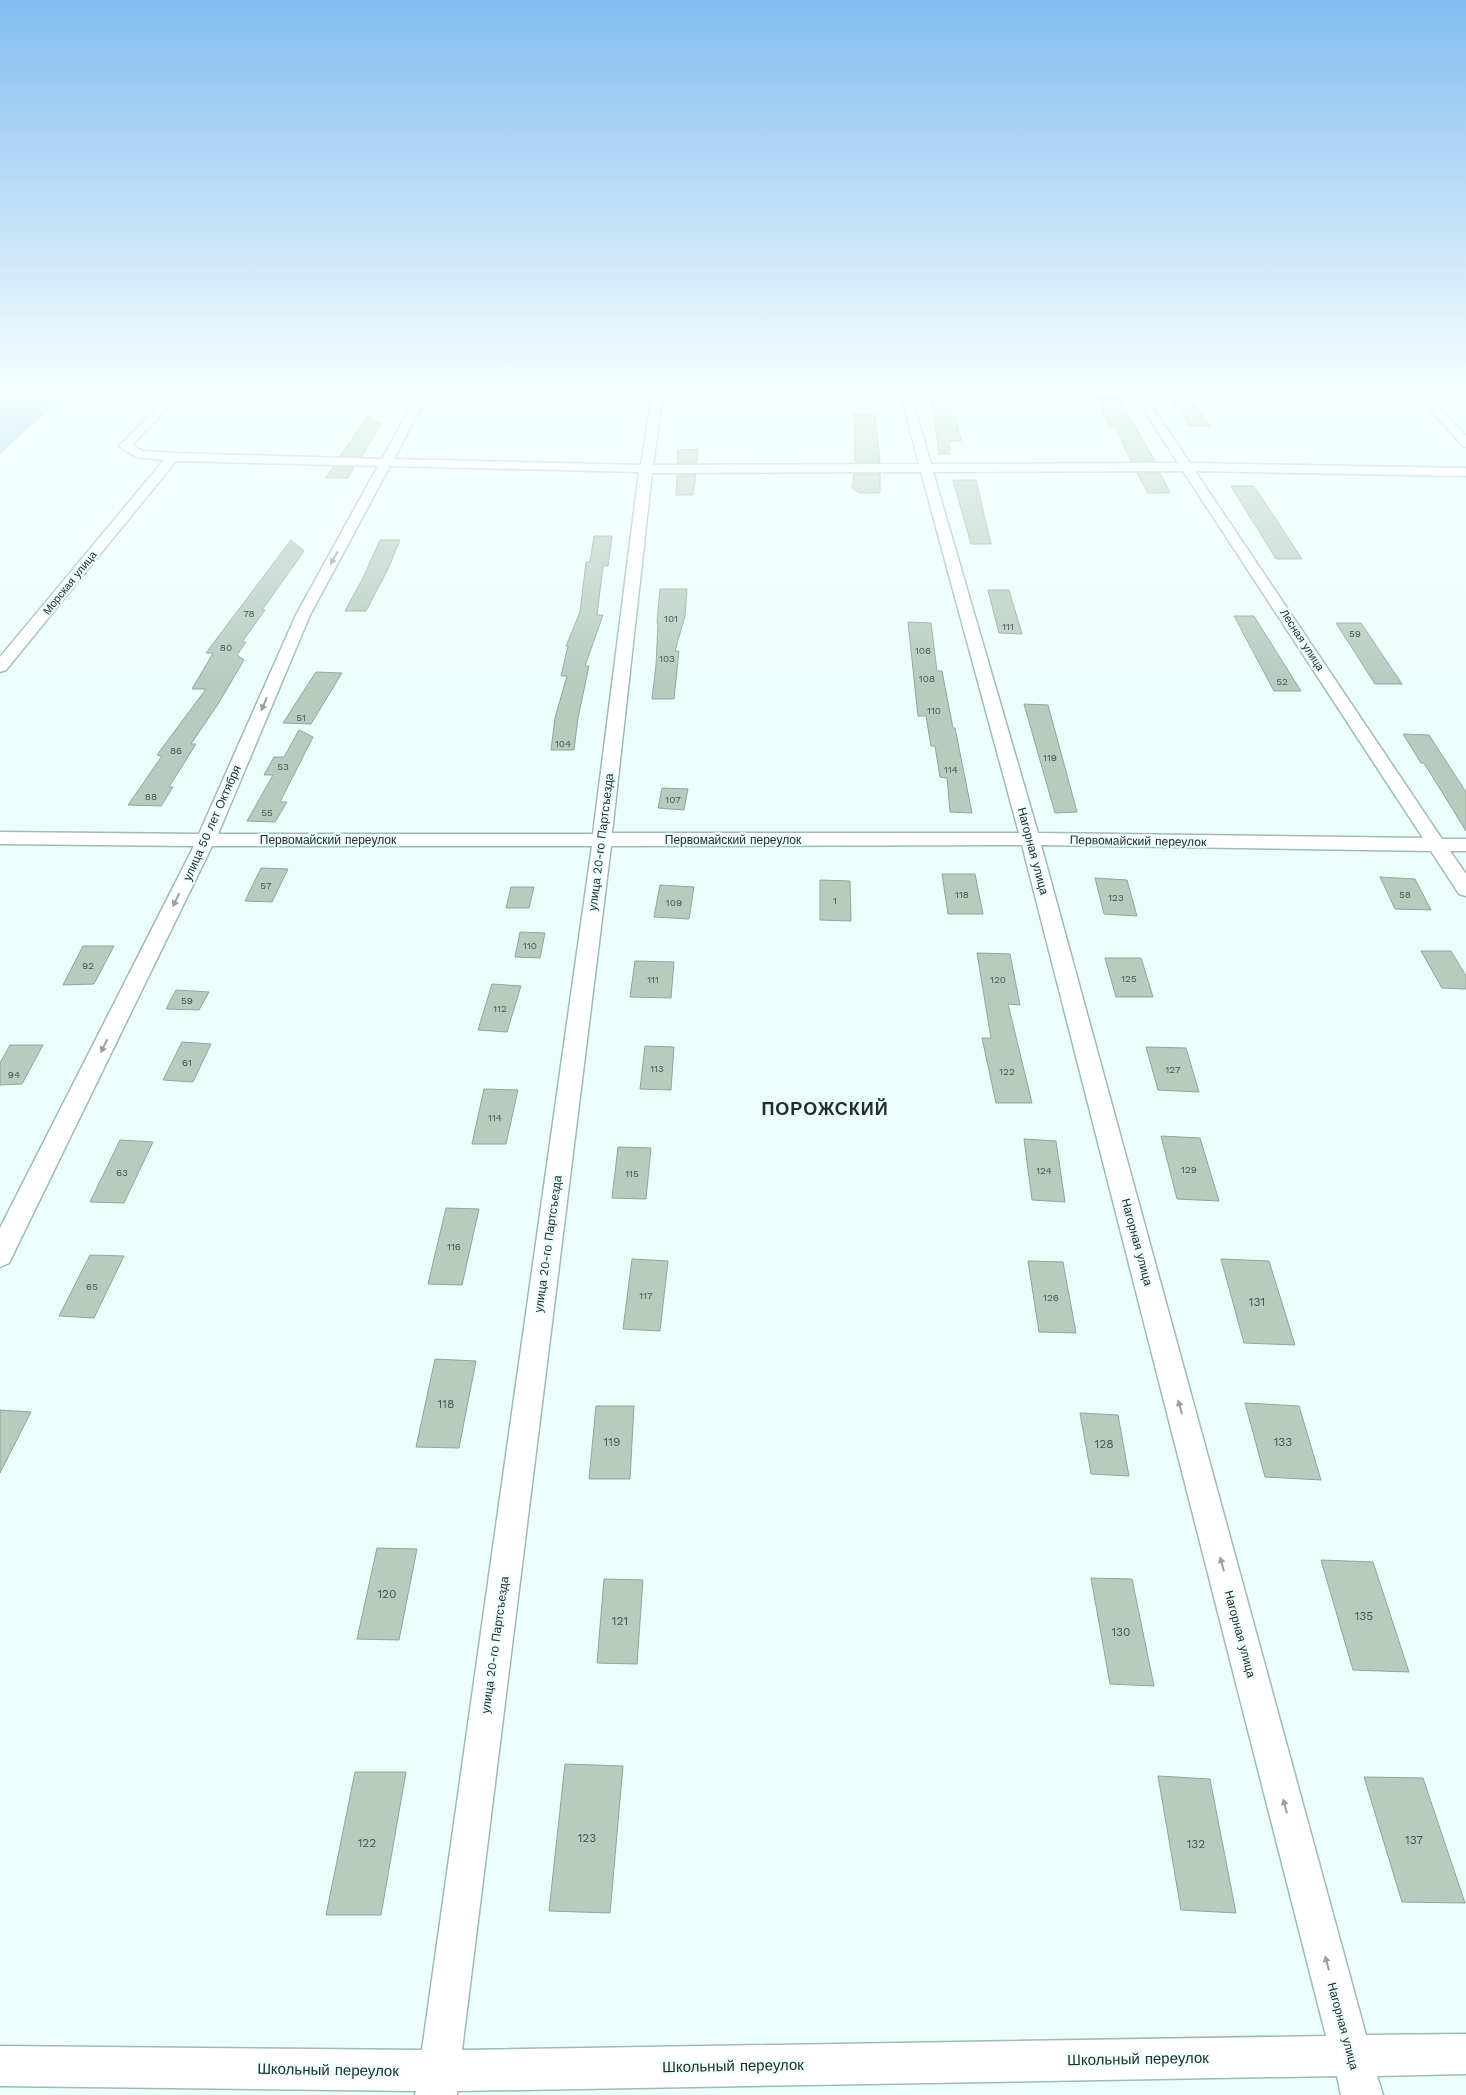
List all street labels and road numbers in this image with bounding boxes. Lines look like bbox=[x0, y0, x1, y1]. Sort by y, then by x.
street label: Морская улица bbox=[40, 548, 100, 617]
street label: Лесная улица bbox=[1277, 607, 1327, 674]
street label: улица 50 лет Октября bbox=[180, 763, 244, 883]
street label: улица 20-го Партсъезда bbox=[586, 772, 616, 912]
street label: Нагорная улица bbox=[1015, 806, 1051, 896]
street label: Первомайский переулок bbox=[260, 833, 397, 847]
street label: Первомайский переулок bbox=[665, 833, 802, 847]
street label: Первомайский переулок bbox=[1070, 833, 1207, 849]
street label: улица 20-го Партсъезда bbox=[531, 1174, 565, 1314]
street label: Нагорная улица bbox=[1119, 1197, 1155, 1287]
street label: улица 20-го Партсъезда bbox=[478, 1575, 512, 1715]
street label: Нагорная улица bbox=[1222, 1589, 1258, 1679]
street label: Нагорная улица bbox=[1325, 1981, 1361, 2071]
street label: Школьный переулок bbox=[1067, 2049, 1209, 2069]
street label: Школьный переулок bbox=[662, 2056, 804, 2076]
street label: Школьный переулок bbox=[257, 2060, 399, 2080]

